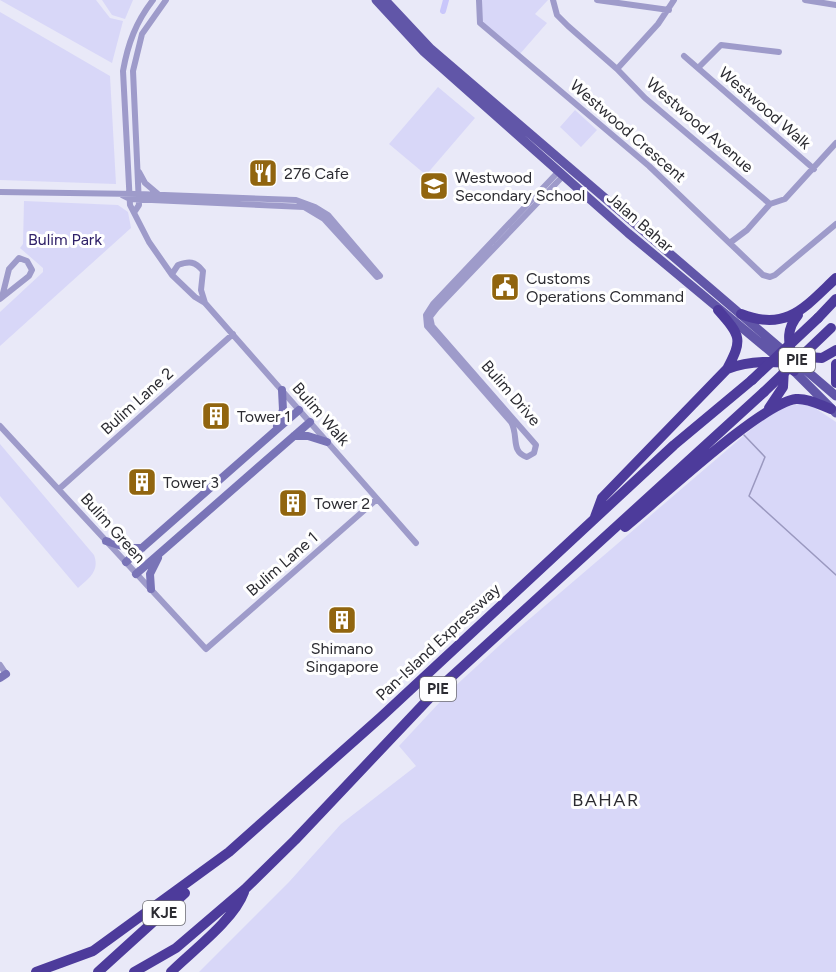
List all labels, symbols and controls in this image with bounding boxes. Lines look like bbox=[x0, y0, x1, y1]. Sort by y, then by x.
street label: Westwood Walk bbox=[715, 63, 815, 153]
street label: Westwood Avenue bbox=[643, 73, 757, 177]
street label: Westwood Crescent bbox=[566, 76, 690, 186]
restaurant icon: 276 Cafe bbox=[247, 157, 279, 189]
place label: 276 Cafe bbox=[284, 164, 349, 183]
place label: Westwood Secondary School bbox=[455, 168, 585, 205]
school or university icon: Westwood Secondary School bbox=[418, 170, 450, 202]
street label: Jalan Bahar bbox=[603, 188, 677, 256]
park label: Bulim Park bbox=[28, 230, 102, 249]
place label: Customs Operations Command bbox=[526, 269, 684, 306]
public building icon: Customs Operations Command bbox=[489, 271, 521, 303]
road number: PIE bbox=[779, 348, 815, 372]
street label: Bulim Drive bbox=[477, 356, 545, 430]
street label: Bulim Lane 2 bbox=[97, 364, 177, 438]
street label: Bulim Walk bbox=[288, 378, 354, 450]
building icon: Tower 1 bbox=[200, 400, 232, 432]
place label: Tower 1 bbox=[237, 407, 291, 426]
building icon: Tower 3 bbox=[126, 466, 158, 498]
place label: Tower 3 bbox=[163, 473, 219, 492]
building icon: Tower 2 bbox=[277, 487, 309, 519]
street label: Bulim Green bbox=[77, 489, 149, 567]
place label: Tower 2 bbox=[314, 494, 370, 513]
street label: Bulim Lane 1 bbox=[242, 528, 322, 600]
street label: Pan-Island Expressway bbox=[372, 579, 505, 705]
building icon: Shimano Singapore bbox=[326, 604, 358, 636]
place label: Shimano Singapore bbox=[306, 639, 379, 676]
road number: PIE bbox=[420, 677, 456, 701]
district label: BAHAR bbox=[572, 789, 640, 811]
road number: KJE bbox=[143, 901, 185, 925]

